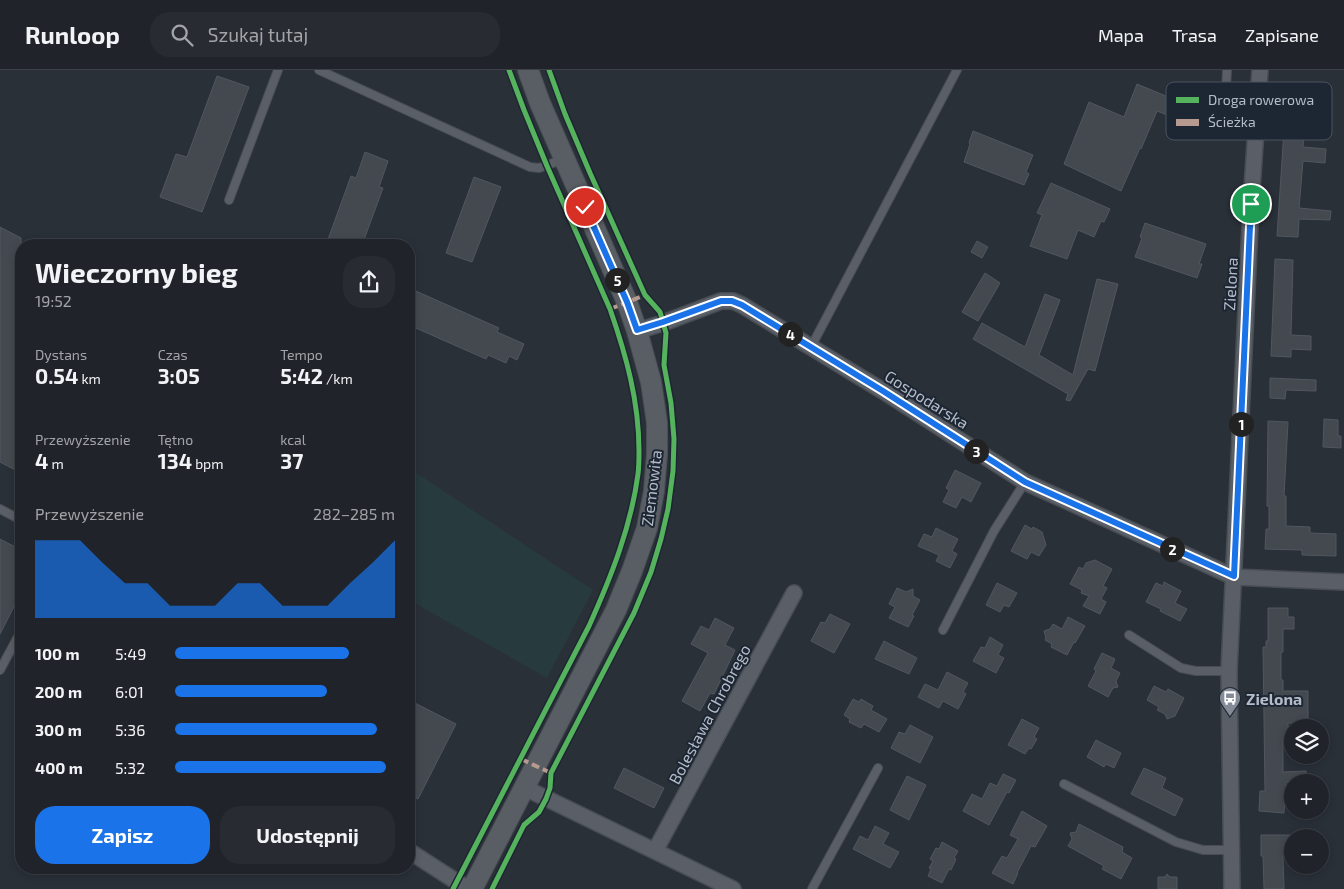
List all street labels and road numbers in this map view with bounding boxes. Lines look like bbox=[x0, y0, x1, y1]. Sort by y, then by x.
street label: Zielona bbox=[1219, 257, 1241, 311]
street label: Gospodarska bbox=[882, 366, 972, 432]
street label: Ziemowita bbox=[637, 449, 665, 527]
street label: Bolesława Chrobrego bbox=[664, 641, 754, 787]

